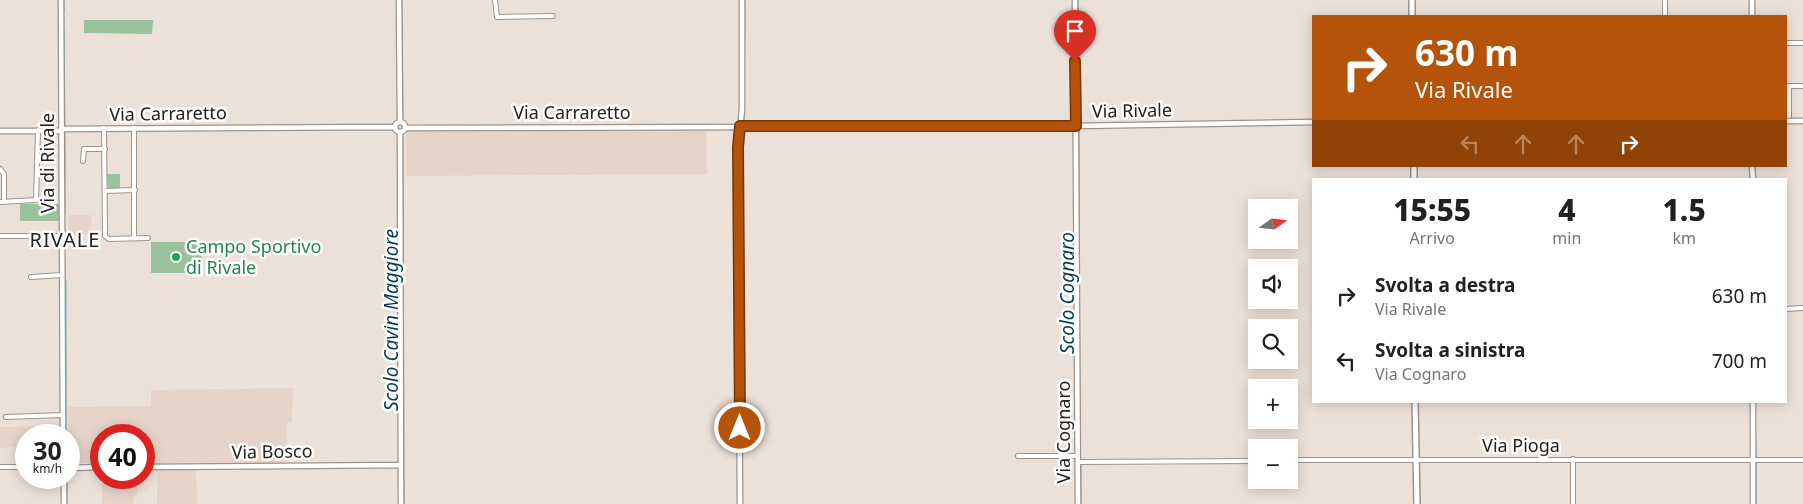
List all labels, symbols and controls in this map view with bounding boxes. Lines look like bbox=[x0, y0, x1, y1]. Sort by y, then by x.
pin bbox=[1054, 10, 1096, 61]
icon: arrive bbox=[1061, 17, 1089, 45]
text: 630 m bbox=[1415, 29, 1518, 76]
icon: right bbox=[1332, 35, 1397, 100]
text: Via Rivale bbox=[1415, 74, 1513, 104]
street label: Via Rivale bbox=[1092, 97, 1172, 123]
street label: Via Carraretto bbox=[109, 100, 227, 126]
street label: Via Carraretto bbox=[513, 100, 631, 124]
street label: Via di Rivale bbox=[35, 113, 59, 213]
icon: left bbox=[1456, 130, 1484, 158]
icon: ahead bbox=[1509, 130, 1537, 158]
icon: ahead bbox=[1562, 130, 1590, 158]
icon: right bbox=[1615, 130, 1643, 158]
text: 15:55 bbox=[1393, 189, 1471, 230]
text: 4 bbox=[1558, 189, 1575, 230]
text: 1.5 bbox=[1663, 189, 1706, 230]
north arrow bbox=[1248, 199, 1298, 249]
map controls bbox=[1248, 199, 1298, 489]
district label: RIVALE bbox=[30, 226, 100, 253]
text: Arrivo bbox=[1409, 227, 1455, 249]
text: min bbox=[1552, 227, 1581, 249]
text: km bbox=[1672, 227, 1696, 249]
water label: Scolo Cavin Maggiore bbox=[378, 229, 404, 411]
water label: Scolo Cognaro bbox=[1054, 232, 1080, 354]
place label: Campo Sportivo di Rivale bbox=[186, 234, 321, 279]
marker: Campo Sportivo di Rivale bbox=[170, 251, 182, 263]
button: sound bbox=[1248, 259, 1298, 309]
text: Svolta a destra bbox=[1375, 272, 1515, 298]
icon: right bbox=[1332, 282, 1360, 310]
text: 630 m bbox=[1712, 283, 1767, 309]
text: Via Rivale bbox=[1375, 298, 1446, 320]
button: search bbox=[1248, 319, 1298, 369]
text: Svolta a sinistra bbox=[1375, 337, 1525, 363]
icon: left bbox=[1332, 347, 1360, 375]
text: 700 m bbox=[1712, 348, 1767, 374]
text: Via Cognaro bbox=[1375, 363, 1466, 385]
button: + bbox=[1248, 379, 1298, 429]
street label: Via Cognaro bbox=[1051, 381, 1075, 483]
position arrow bbox=[713, 401, 765, 453]
speed limit sign: 40 bbox=[90, 424, 155, 489]
text: 30 bbox=[33, 433, 62, 467]
street label: Via Pioga bbox=[1482, 433, 1560, 457]
street label: Via Bosco bbox=[231, 438, 313, 464]
button: − bbox=[1248, 439, 1298, 489]
text: km/h bbox=[33, 460, 62, 477]

